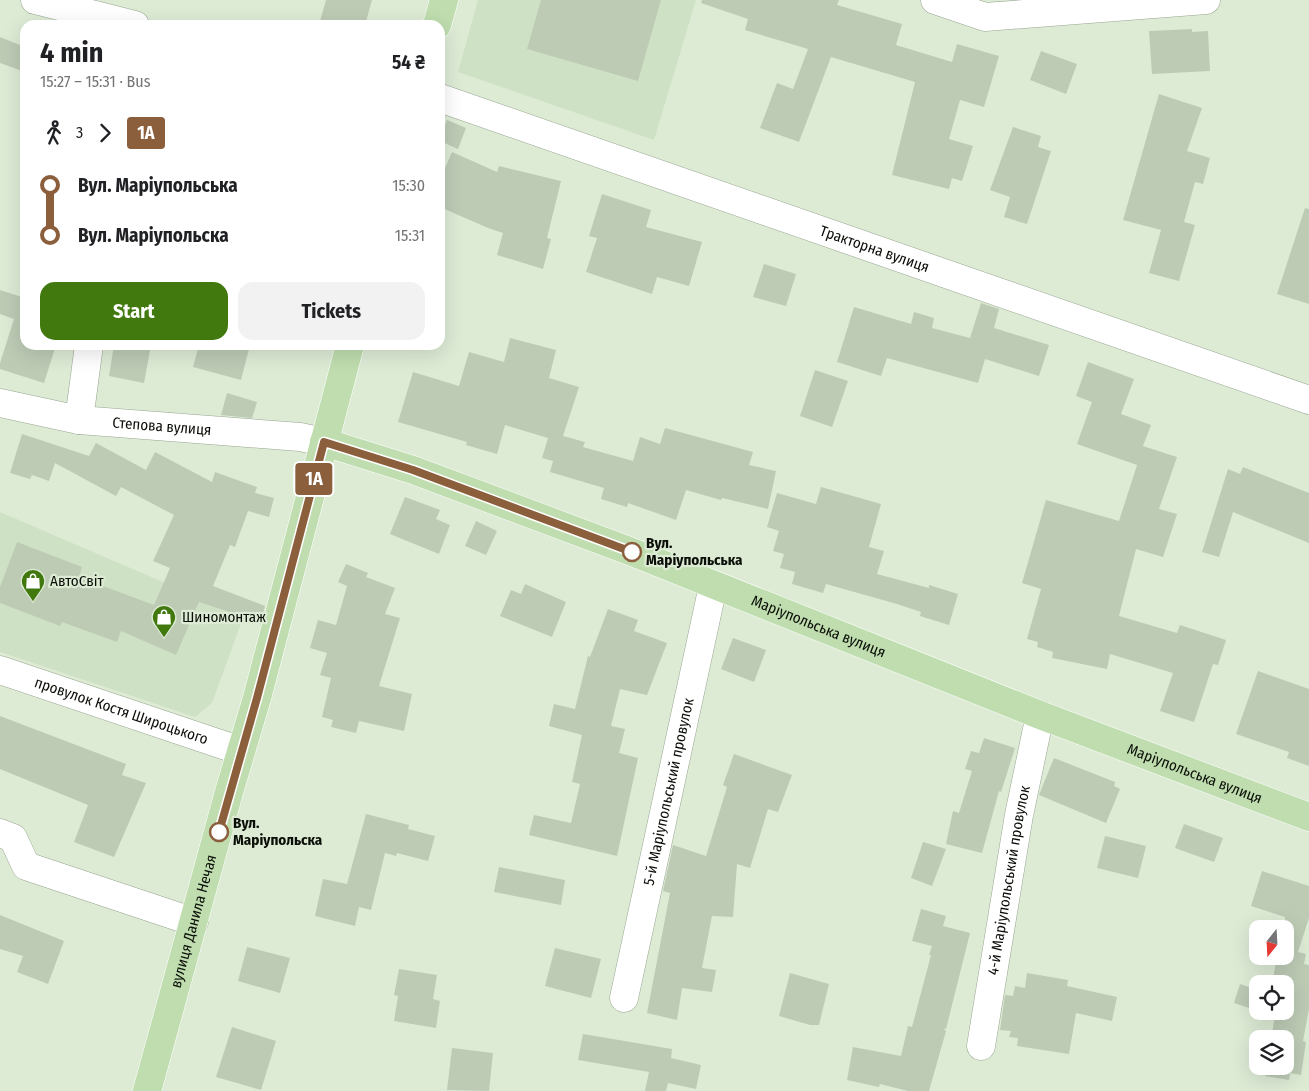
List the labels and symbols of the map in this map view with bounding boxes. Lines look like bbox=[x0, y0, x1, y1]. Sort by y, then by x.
street label: Тракторна вулиця bbox=[817, 222, 932, 276]
street label: Степова вулиця bbox=[112, 414, 212, 439]
line badge: 1А bbox=[292, 463, 336, 495]
place label: Вул. Маріупольська bbox=[646, 534, 743, 569]
marker: Вул. Маріупольська bbox=[622, 542, 642, 562]
shop icon: АвтоСвіт bbox=[20, 568, 46, 602]
place label: АвтоСвіт bbox=[50, 572, 104, 590]
street label: Маріупольська вулиця bbox=[749, 592, 888, 661]
shop icon: Шиномонтаж bbox=[151, 604, 177, 638]
place label: Шиномонтаж bbox=[182, 608, 266, 626]
street label: провулок Костя Широцького bbox=[32, 673, 211, 748]
street label: 5-й Маріупольський провулок bbox=[640, 696, 698, 887]
street label: Маріупольська вулиця bbox=[1125, 740, 1265, 807]
street label: 4-й Маріупольський провулок bbox=[984, 784, 1034, 976]
place label: Вул. Маріупольска bbox=[233, 814, 323, 849]
marker: Вул. Маріупольска bbox=[209, 822, 229, 842]
street label: вулиця Данила Нечая bbox=[167, 852, 220, 990]
north arrow bbox=[1249, 920, 1294, 965]

